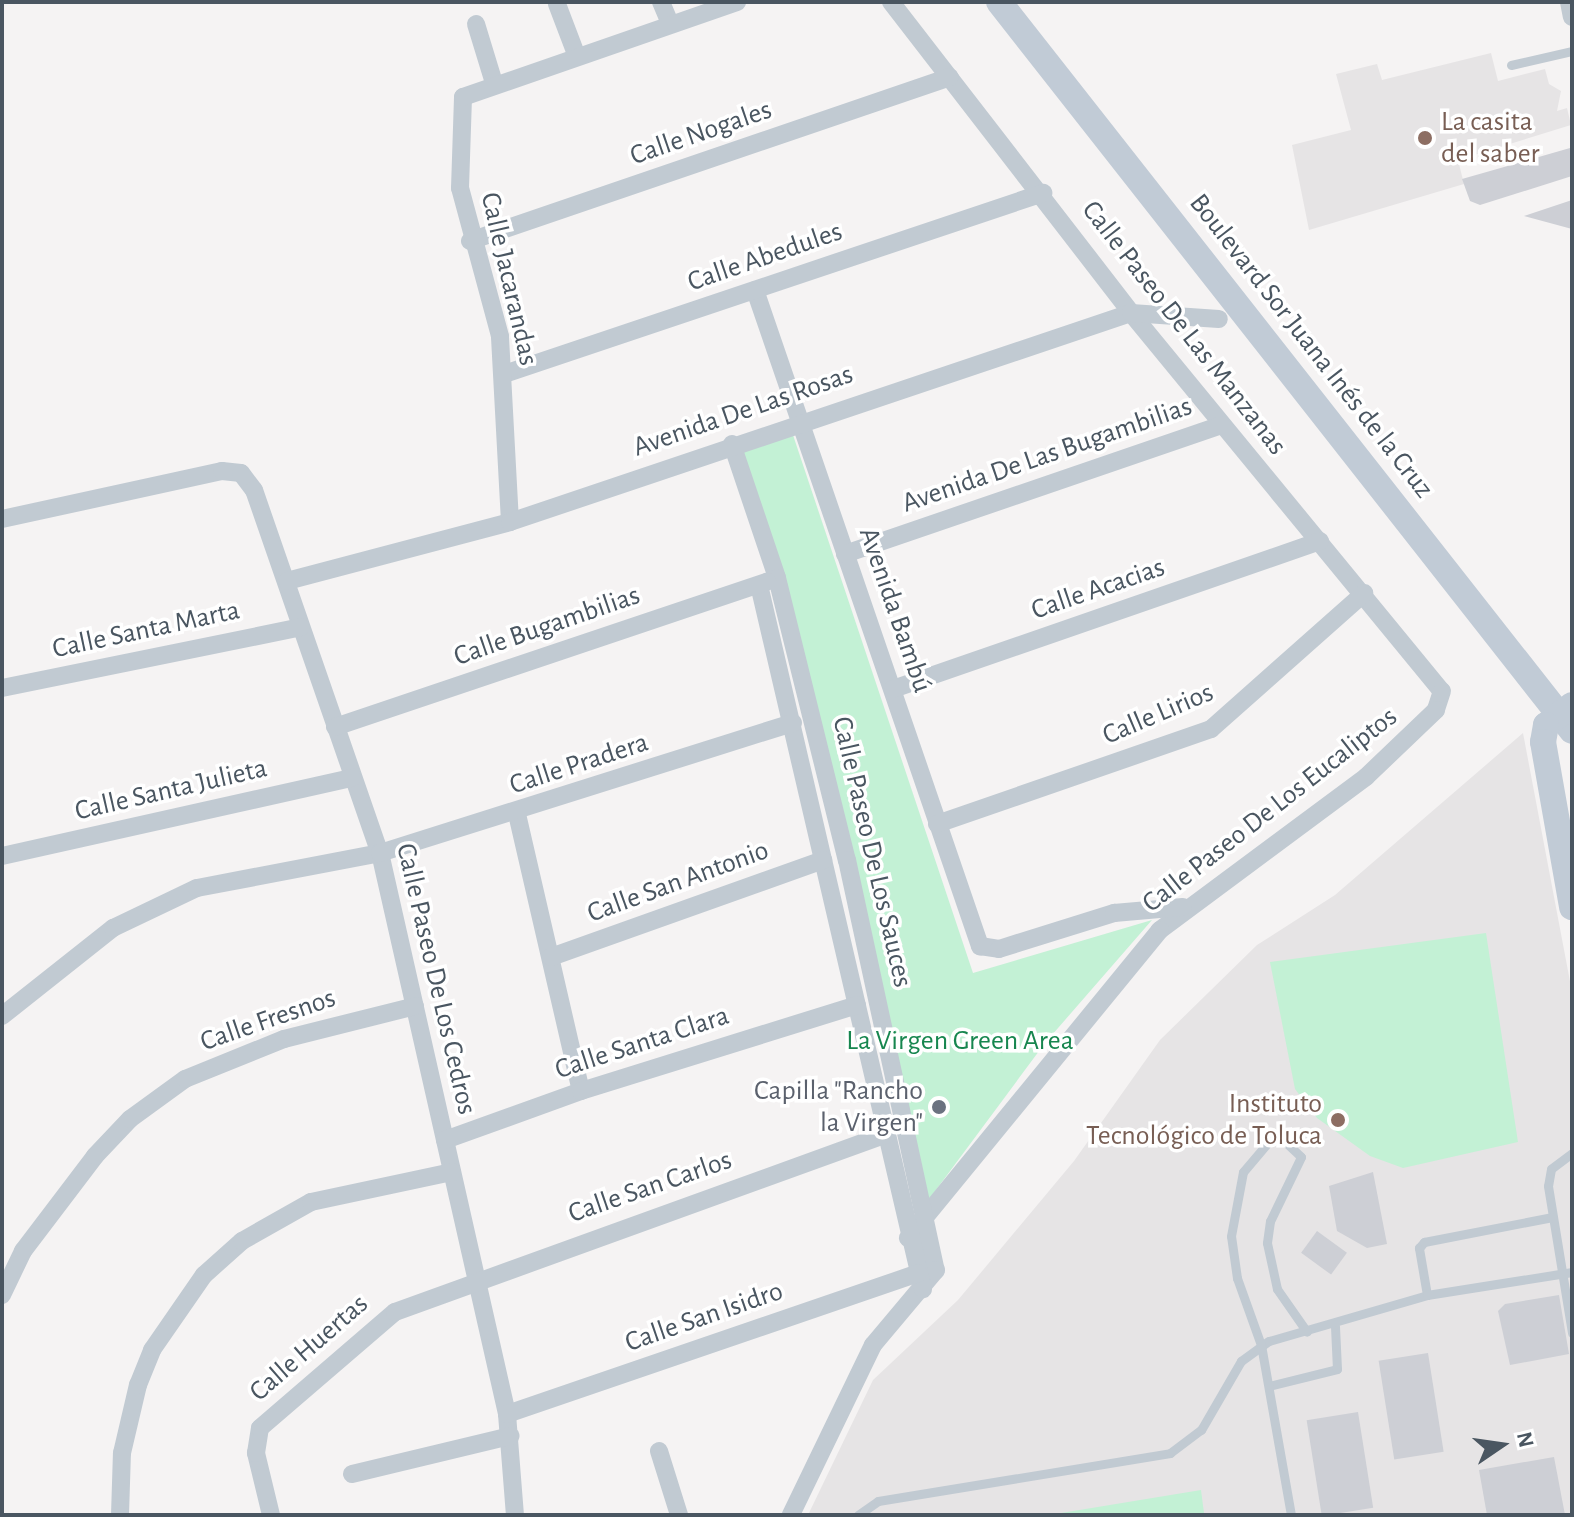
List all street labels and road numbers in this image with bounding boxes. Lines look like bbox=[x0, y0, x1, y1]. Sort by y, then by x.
street label: Calle Nogales bbox=[626, 93, 776, 173]
street label: Boulevard Sor Juana Inés de la Cruz bbox=[1182, 187, 1440, 505]
street label: Calle Jacarandas bbox=[473, 189, 545, 369]
street label: Calle Paseo De Las Manzanas bbox=[1074, 194, 1294, 462]
street label: Calle Abedules bbox=[683, 215, 847, 299]
street label: Avenida De Las Rosas bbox=[629, 358, 857, 464]
street label: Avenida De Las Bugambilias bbox=[898, 390, 1196, 520]
street label: Avenida Bambú bbox=[851, 523, 939, 697]
street label: Calle Acacias bbox=[1027, 551, 1169, 627]
street label: Calle Bugambilias bbox=[450, 578, 644, 674]
street label: Calle Santa Marta bbox=[49, 594, 243, 666]
street label: Calle Lirios bbox=[1097, 676, 1219, 752]
street label: Calle Paseo De Los Eucaliptos bbox=[1136, 700, 1404, 920]
street label: Calle Paseo De Los Sauces bbox=[825, 713, 919, 991]
street label: Calle Pradera bbox=[505, 726, 653, 802]
street label: Calle Santa Julieta bbox=[72, 752, 270, 828]
street label: Calle San Antonio bbox=[583, 834, 773, 930]
street label: Calle Paseo De Los Cedros bbox=[388, 840, 484, 1118]
street label: Calle Fresnos bbox=[196, 981, 340, 1059]
street label: Calle Santa Clara bbox=[551, 999, 733, 1087]
street label: Calle San Carlos bbox=[564, 1143, 736, 1231]
street label: Calle San Isidro bbox=[621, 1274, 787, 1360]
street label: Calle Huertas bbox=[243, 1287, 375, 1409]

